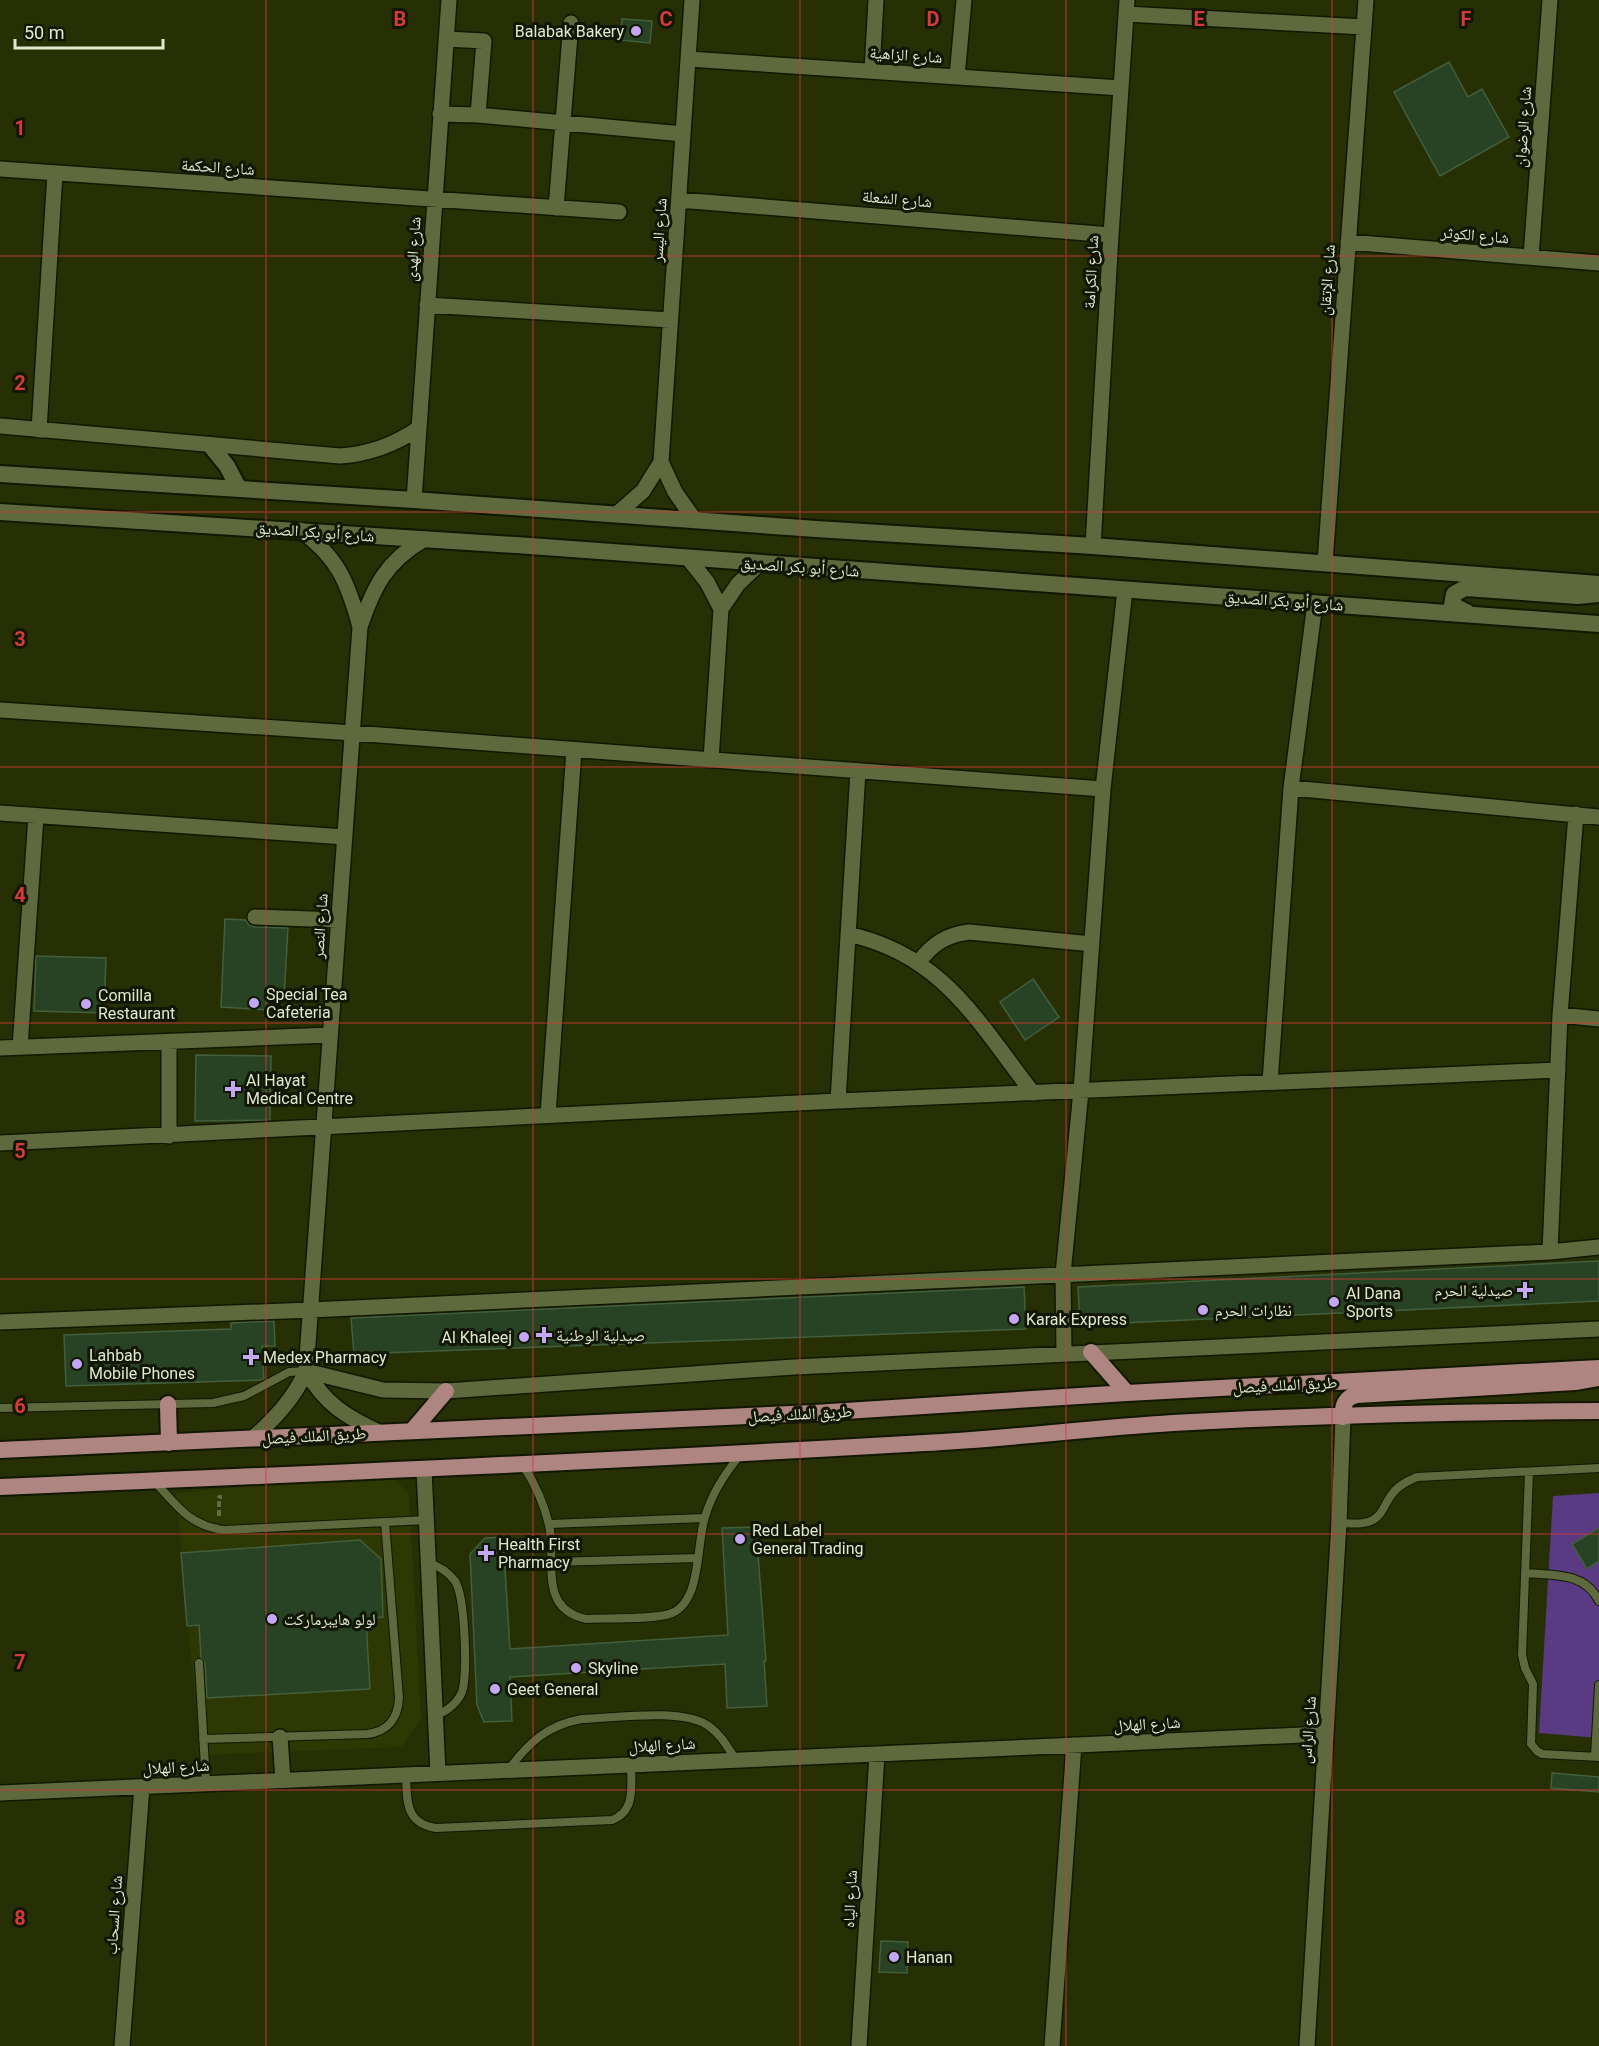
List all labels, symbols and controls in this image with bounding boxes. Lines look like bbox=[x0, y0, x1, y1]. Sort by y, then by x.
text: B bbox=[394, 7, 406, 31]
text: C bbox=[659, 7, 673, 31]
text: D bbox=[927, 7, 940, 31]
text: E bbox=[1193, 7, 1205, 31]
text: F bbox=[1461, 7, 1472, 31]
scale bar bbox=[15, 12, 164, 50]
text: 50 m bbox=[24, 22, 64, 43]
place label: Balabak Bakery bbox=[515, 22, 624, 41]
marker: Balabak Bakery bbox=[629, 24, 643, 38]
street label: شارع الزاهية bbox=[869, 43, 943, 68]
street label: شارع الرضوان bbox=[1511, 86, 1536, 168]
text: 1 bbox=[14, 116, 26, 140]
street label: شارع الحكمة bbox=[181, 155, 255, 180]
street label: شارع الشعلة bbox=[861, 186, 933, 213]
street label: شارع اليسر bbox=[647, 197, 672, 264]
street label: شارع الهدى bbox=[401, 216, 426, 282]
street label: شارع الكوثر bbox=[1439, 222, 1510, 248]
street label: شارع الكرامة bbox=[1080, 235, 1103, 309]
street label: شارع الإتقان bbox=[1315, 244, 1340, 316]
text: 2 bbox=[14, 371, 26, 395]
street label: شارع أبو بكر الصديق bbox=[255, 518, 375, 547]
street label: شارع أبو بكر الصديق bbox=[740, 553, 860, 582]
street label: شارع أبو بكر الصديق bbox=[1224, 587, 1344, 616]
text: 3 bbox=[14, 627, 26, 651]
text: 4 bbox=[14, 883, 26, 907]
street label: شارع النصر bbox=[308, 893, 333, 960]
place label: Special Tea Cafeteria bbox=[266, 985, 347, 1022]
place label: Comilla Restaurant bbox=[98, 986, 175, 1023]
marker: Special Tea Cafeteria bbox=[247, 996, 261, 1010]
marker: Comilla Restaurant bbox=[79, 997, 93, 1011]
place label: Al Hayat Medical Centre bbox=[246, 1071, 353, 1108]
marker: Al Hayat Medical Centre bbox=[224, 1080, 242, 1098]
text: 5 bbox=[14, 1139, 26, 1163]
place label: صيدلية الحرم bbox=[1435, 1281, 1513, 1301]
marker: صيدلية الحرم bbox=[1518, 1283, 1532, 1297]
place label: Al Dana Sports bbox=[1346, 1284, 1401, 1321]
marker: Al Dana Sports bbox=[1327, 1295, 1341, 1309]
place label: نظارات الحرم bbox=[1215, 1301, 1292, 1321]
marker: نظارات الحرم bbox=[1196, 1303, 1210, 1317]
place label: Karak Express bbox=[1026, 1310, 1127, 1329]
marker: Karak Express bbox=[1007, 1312, 1021, 1326]
place label: صيدلية الوطنية bbox=[556, 1326, 645, 1345]
place label: Al Khaleej bbox=[441, 1328, 512, 1347]
marker: صيدلية الوطنية bbox=[537, 1328, 551, 1342]
marker: Al Khaleej bbox=[517, 1330, 531, 1344]
place label: Lahbab Mobile Phones bbox=[89, 1346, 195, 1383]
place label: Medex Pharmacy bbox=[263, 1348, 387, 1367]
marker: Medex Pharmacy bbox=[244, 1350, 258, 1364]
marker: Lahbab Mobile Phones bbox=[70, 1357, 84, 1371]
street label: طريق الملك فيصل bbox=[1232, 1373, 1338, 1398]
text: 6 bbox=[14, 1394, 26, 1418]
street label: طريق الملك فيصل bbox=[747, 1402, 853, 1427]
street label: طريق الملك فيصل bbox=[261, 1424, 367, 1449]
place label: Red Label General Trading bbox=[752, 1521, 864, 1558]
marker: Red Label General Trading bbox=[733, 1532, 747, 1546]
place label: Health First Pharmacy bbox=[498, 1535, 580, 1572]
marker: Health First Pharmacy bbox=[479, 1546, 493, 1560]
place label: لولو هايبرماركت bbox=[284, 1610, 376, 1629]
marker: لولو هايبرماركت bbox=[265, 1612, 279, 1626]
text: 7 bbox=[14, 1650, 26, 1674]
place label: Skyline bbox=[588, 1659, 638, 1678]
marker: Skyline bbox=[569, 1661, 583, 1675]
place label: Geet General bbox=[507, 1680, 598, 1699]
marker: Geet General bbox=[488, 1682, 502, 1696]
street label: شارع الراس bbox=[1296, 1695, 1321, 1765]
street label: شارع الهلال bbox=[1113, 1713, 1181, 1736]
street label: شارع الهلال bbox=[628, 1734, 696, 1757]
street label: شارع الهلال bbox=[142, 1756, 210, 1779]
street label: شارع الياه bbox=[839, 1870, 862, 1928]
street label: شارع السحاب bbox=[102, 1875, 127, 1955]
text: 8 bbox=[14, 1906, 26, 1930]
place label: Hanan bbox=[906, 1948, 953, 1967]
marker: Hanan bbox=[887, 1950, 901, 1964]

